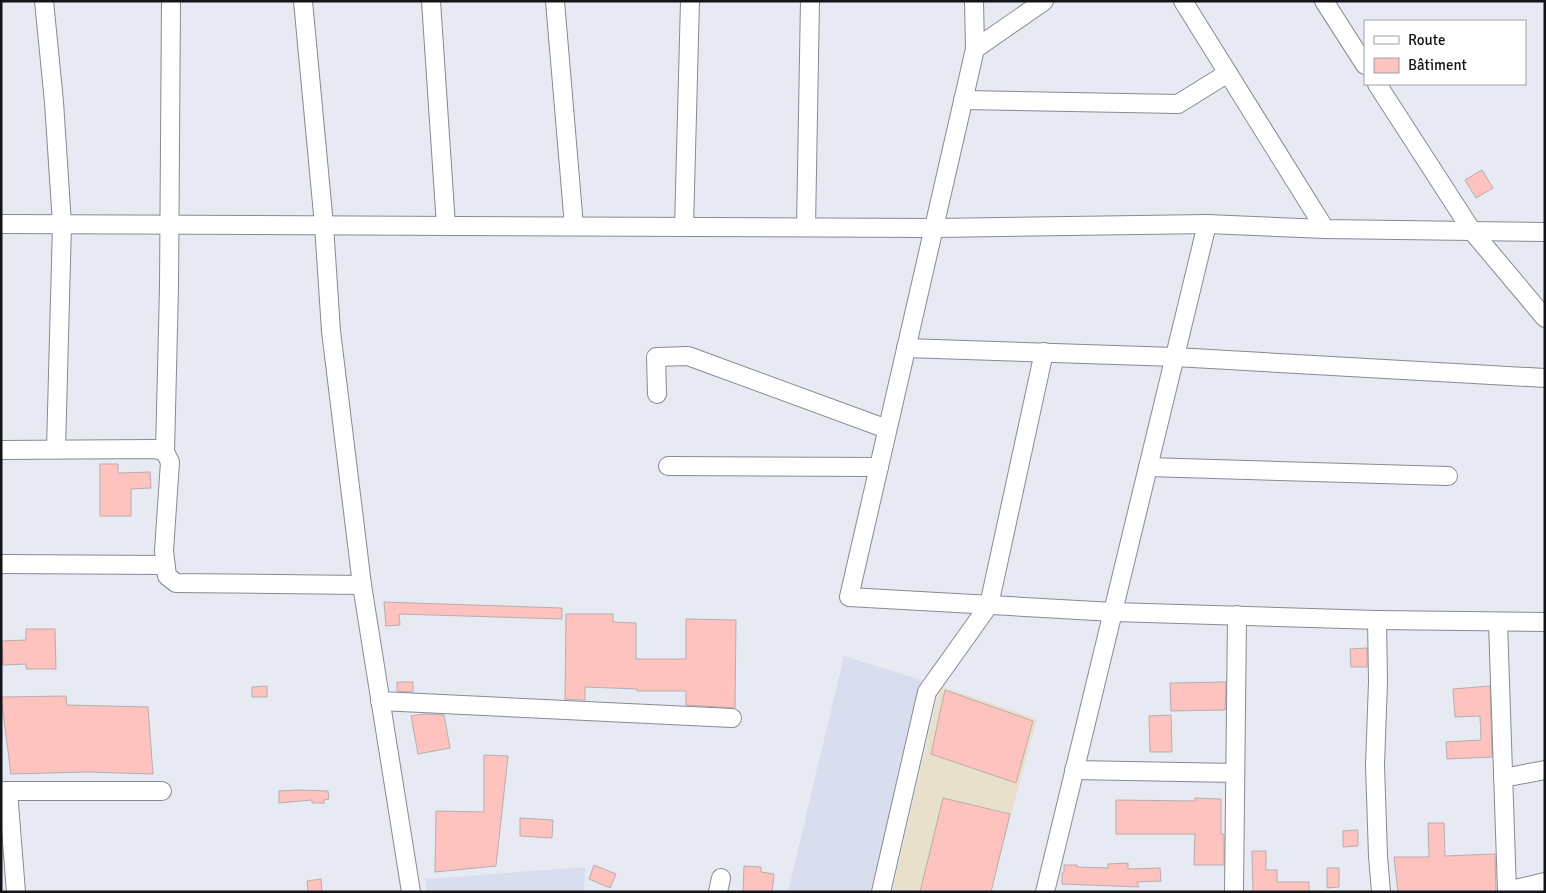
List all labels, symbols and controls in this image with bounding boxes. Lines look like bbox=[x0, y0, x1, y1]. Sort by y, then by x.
legend bbox=[1364, 20, 1526, 85]
text: Route bbox=[1408, 31, 1445, 49]
text: Bâtiment bbox=[1408, 56, 1467, 74]

